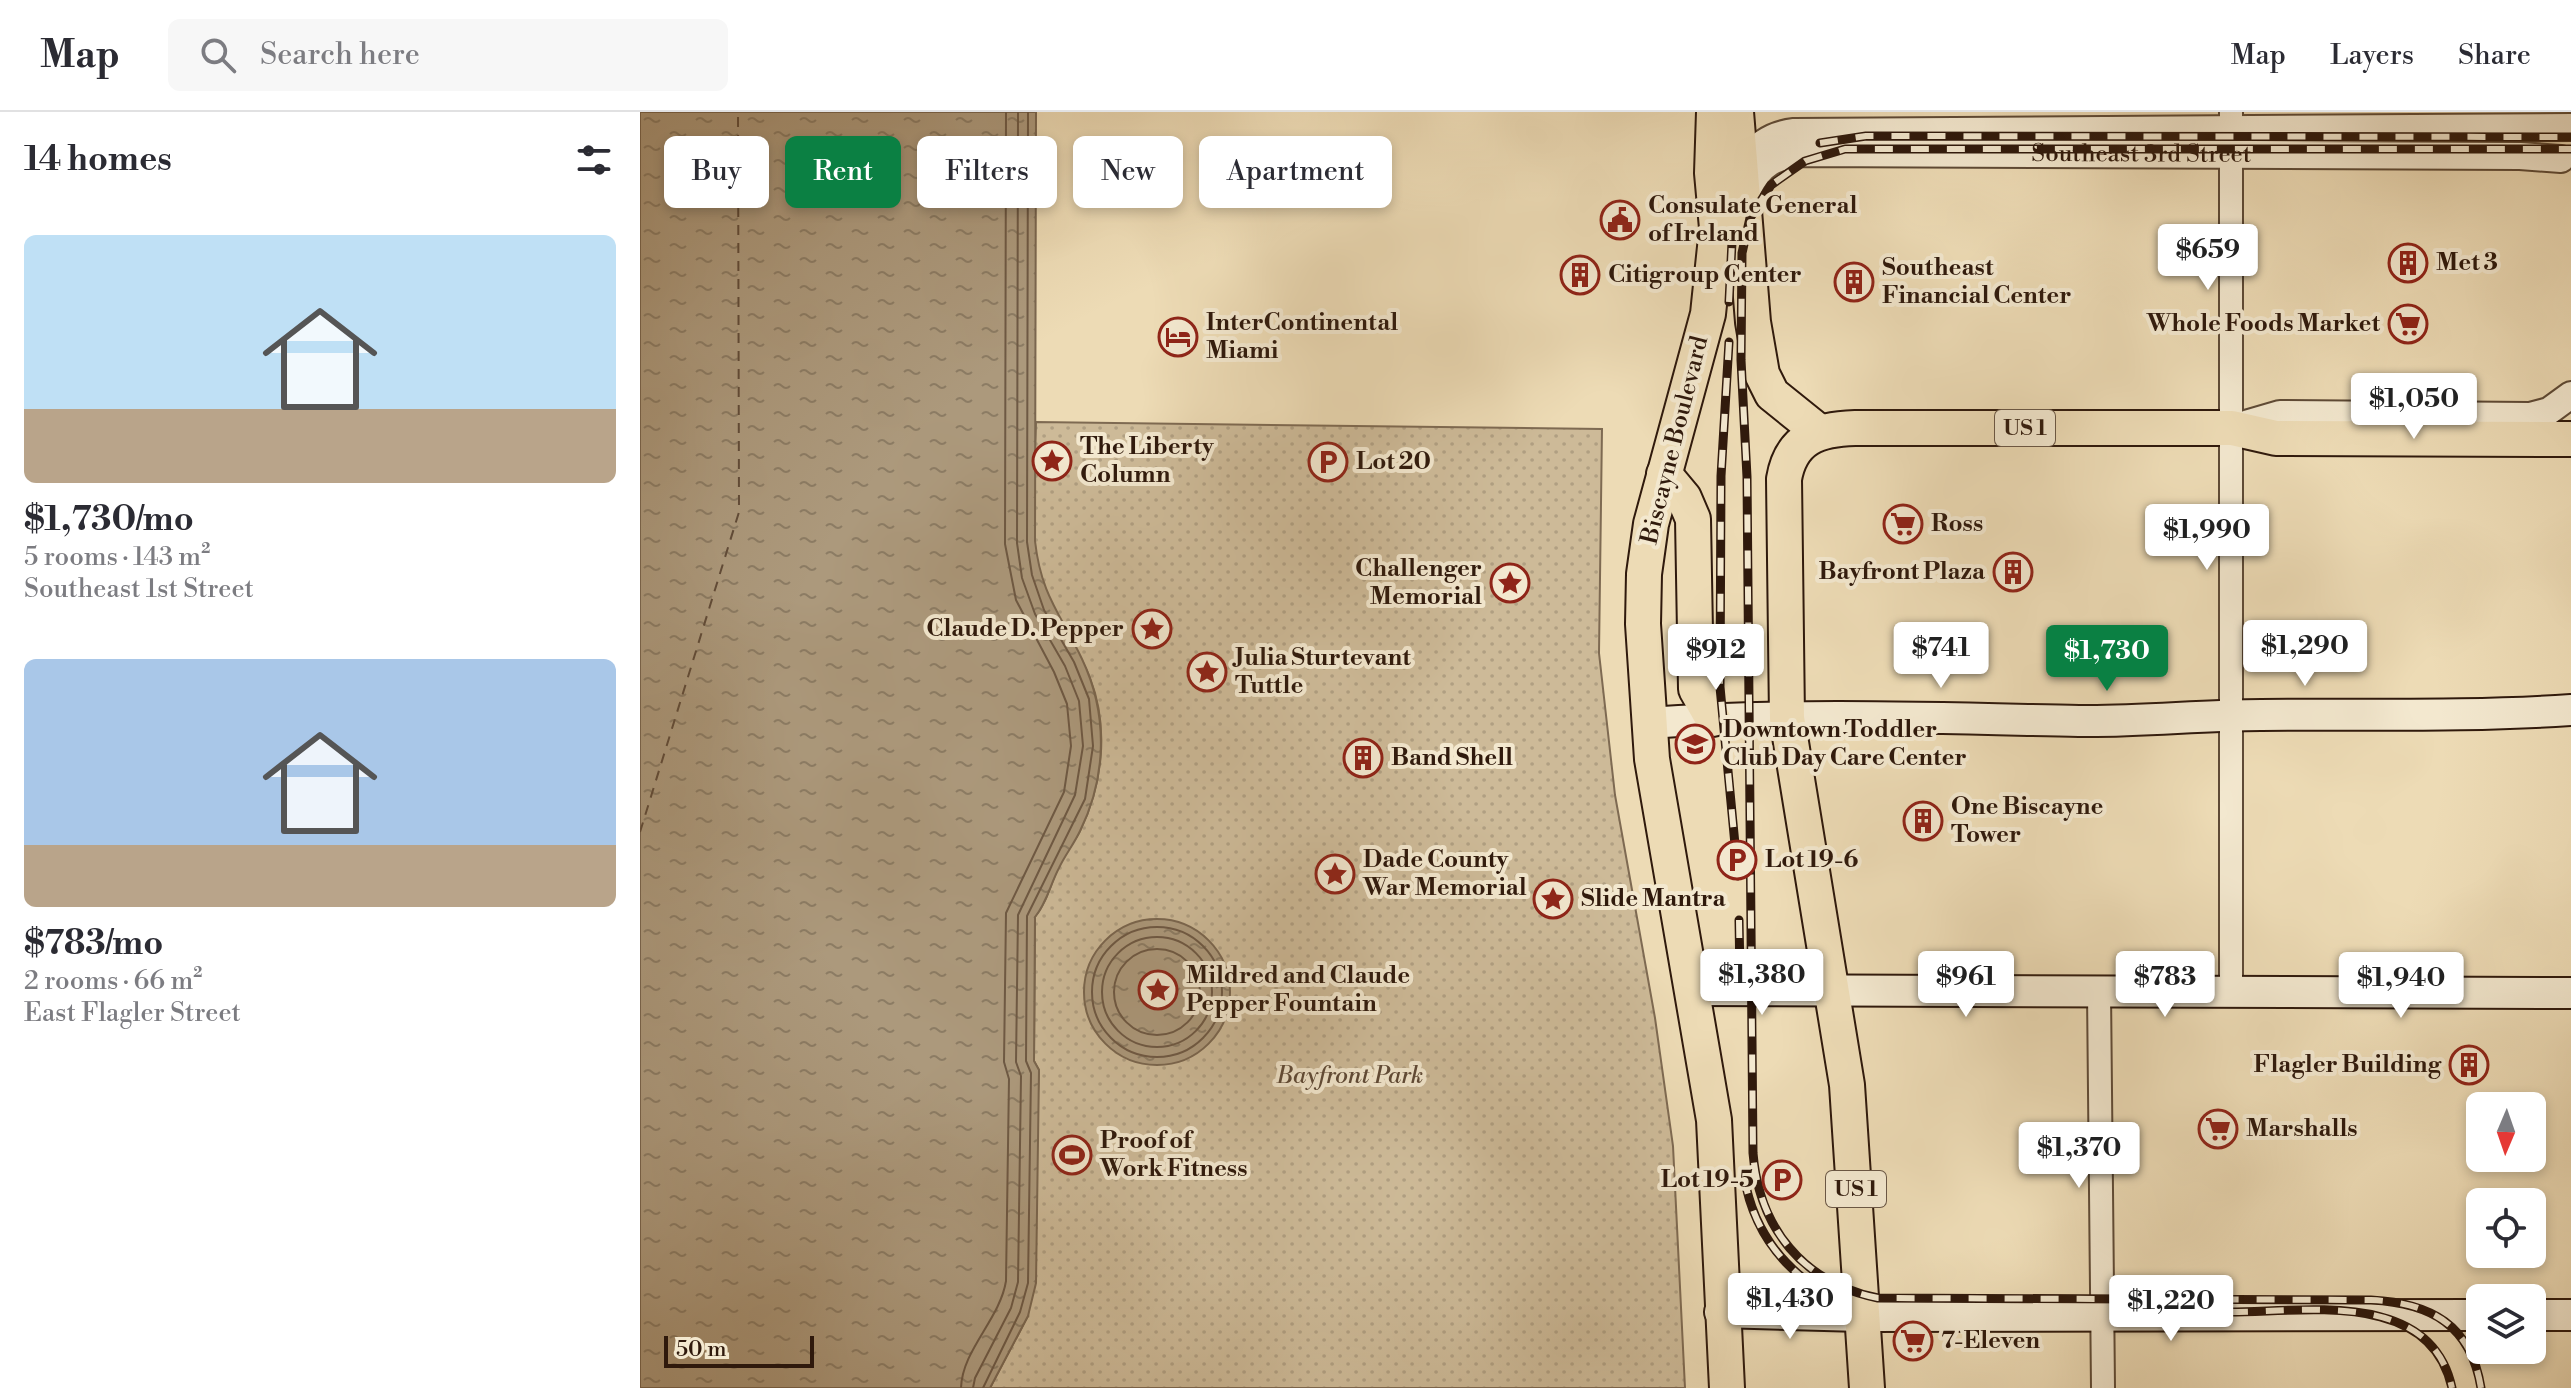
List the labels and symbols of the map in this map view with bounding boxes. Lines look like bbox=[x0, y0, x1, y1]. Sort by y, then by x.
street label: Southeast 3rd Street bbox=[2031, 139, 2252, 170]
place label: Consulate General of Ireland bbox=[1648, 191, 1857, 249]
public building icon: Consulate General of Ireland bbox=[1599, 199, 1641, 241]
pin: $659 bbox=[2161, 224, 2255, 292]
building icon: Met 3 bbox=[2387, 242, 2429, 284]
place label: Met 3 bbox=[2436, 248, 2498, 278]
place label: Southeast Financial Center bbox=[1882, 253, 2071, 311]
building icon: Citigroup Center bbox=[1559, 254, 1601, 296]
place label: Citigroup Center bbox=[1608, 260, 1802, 290]
building icon: Southeast Financial Center bbox=[1833, 261, 1875, 303]
supermarket icon: Whole Foods Market bbox=[2387, 303, 2429, 345]
place label: InterContinental Miami bbox=[1206, 308, 1398, 366]
place label: Whole Foods Market bbox=[2146, 309, 2381, 339]
hotel icon: InterContinental Miami bbox=[1157, 316, 1199, 358]
street label: Biscayne Boulevard bbox=[1634, 332, 1715, 548]
pin: $1,050 bbox=[2349, 373, 2479, 441]
road number: US 1 bbox=[1995, 410, 2055, 446]
place label: The Liberty Column bbox=[1080, 432, 1215, 490]
place icon: The Liberty Column bbox=[1031, 440, 1073, 482]
parking icon: Lot 20 bbox=[1307, 441, 1349, 483]
place label: Lot 20 bbox=[1356, 447, 1431, 477]
supermarket icon: Ross bbox=[1882, 503, 1924, 545]
pin: $1,990 bbox=[2142, 504, 2272, 572]
place label: Ross bbox=[1931, 509, 1983, 539]
building icon: Bayfront Plaza bbox=[1992, 551, 2034, 593]
place label: Challenger Memorial bbox=[1355, 554, 1482, 612]
place label: Bayfront Plaza bbox=[1818, 557, 1986, 587]
place icon: Challenger Memorial bbox=[1489, 562, 1531, 604]
place icon: Claude D. Pepper bbox=[1131, 608, 1173, 650]
place label: Claude D. Pepper bbox=[926, 614, 1124, 644]
pin: $1,290 bbox=[2240, 620, 2370, 688]
pin: $741 bbox=[1894, 622, 1988, 690]
pin: $912 bbox=[1669, 624, 1763, 692]
pin: $1,730 bbox=[2042, 625, 2172, 693]
place label: Julia Sturtevant Tuttle bbox=[1232, 643, 1411, 701]
place icon: Julia Sturtevant Tuttle bbox=[1186, 651, 1228, 693]
place label: Downtown Toddler Club Day Care Center bbox=[1723, 715, 1967, 773]
school or university icon: Downtown Toddler Club Day Care Center bbox=[1674, 723, 1716, 765]
building icon: Band Shell bbox=[1342, 737, 1384, 779]
place label: Band Shell bbox=[1391, 743, 1513, 773]
place label: One Biscayne Tower bbox=[1951, 792, 2103, 850]
building icon: One Biscayne Tower bbox=[1902, 800, 1944, 842]
parking icon: Lot 19-6 bbox=[1716, 839, 1758, 881]
place label: Dade County War Memorial bbox=[1362, 845, 1527, 903]
place label: Lot 19-6 bbox=[1765, 845, 1858, 875]
place icon: Dade County War Memorial bbox=[1314, 853, 1356, 895]
place icon: Slide Mantra bbox=[1532, 878, 1574, 920]
place label: Slide Mantra bbox=[1581, 884, 1726, 914]
pin: $1,380 bbox=[1697, 949, 1827, 1017]
pin: $961 bbox=[1919, 951, 2013, 1019]
pin: $783 bbox=[2118, 951, 2212, 1019]
pin: $1,940 bbox=[2336, 952, 2466, 1020]
place label: Mildred and Claude Pepper Fountain bbox=[1186, 961, 1410, 1019]
place icon: Mildred and Claude Pepper Fountain bbox=[1137, 969, 1179, 1011]
building icon: Flagler Building bbox=[2448, 1044, 2490, 1086]
place label: Flagler Building bbox=[2254, 1050, 2442, 1080]
park label: Bayfront Park bbox=[1276, 1061, 1423, 1091]
north arrow bbox=[2466, 1092, 2546, 1172]
supermarket icon: Marshalls bbox=[2197, 1108, 2239, 1150]
place label: Marshalls bbox=[2246, 1114, 2358, 1144]
pin: $1,370 bbox=[2014, 1122, 2144, 1190]
place label: Proof of Work Fitness bbox=[1099, 1126, 1247, 1184]
sports icon: Proof of Work Fitness bbox=[1051, 1134, 1093, 1176]
parking icon: Lot 19-5 bbox=[1761, 1159, 1803, 1201]
place label: Lot 19-5 bbox=[1661, 1165, 1754, 1195]
road number: US 1 bbox=[1826, 1171, 1886, 1207]
pin: $1,430 bbox=[1725, 1273, 1855, 1341]
pin: $1,220 bbox=[2106, 1275, 2236, 1343]
supermarket icon: 7-Eleven bbox=[1892, 1320, 1934, 1362]
place label: 7-Eleven bbox=[1941, 1326, 2040, 1356]
scale bar bbox=[664, 1332, 814, 1368]

